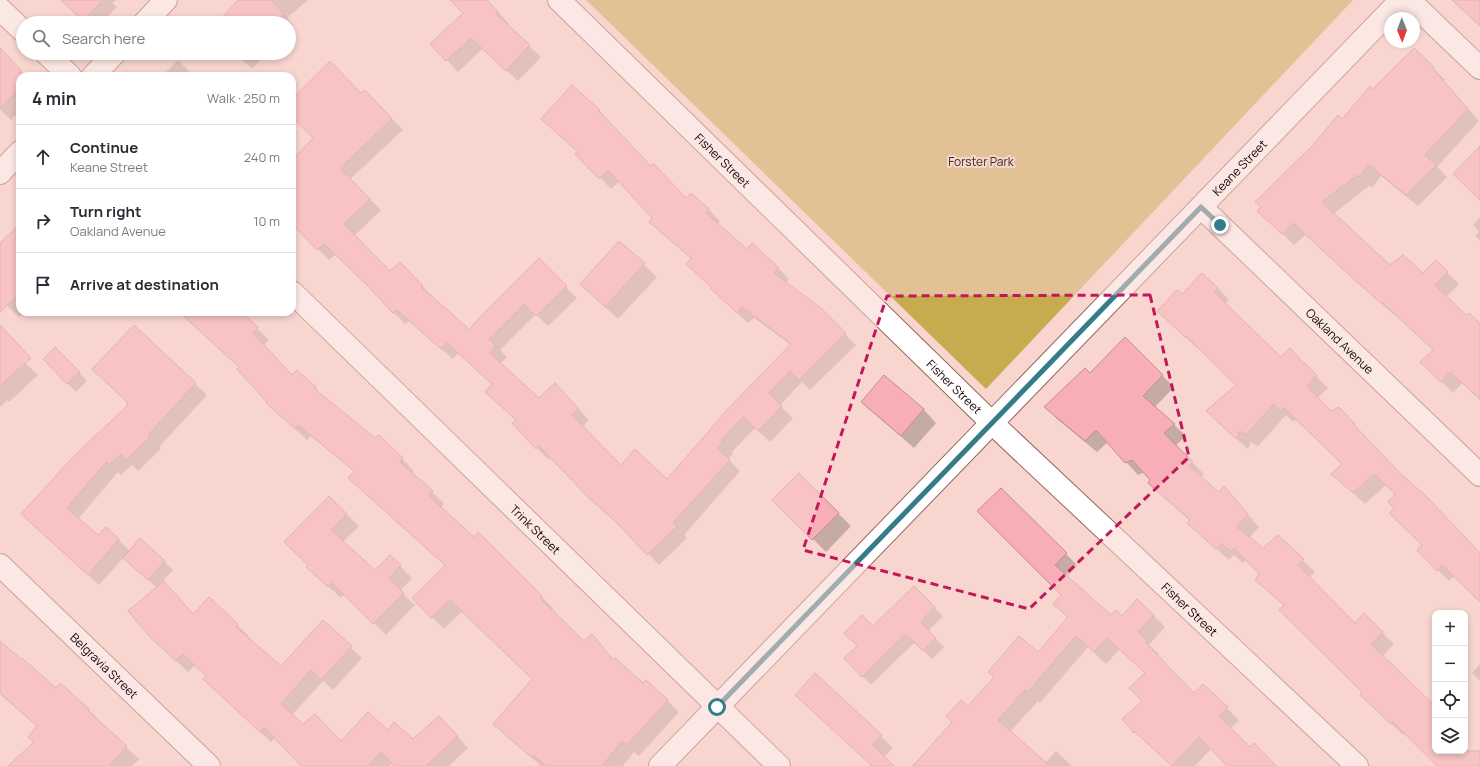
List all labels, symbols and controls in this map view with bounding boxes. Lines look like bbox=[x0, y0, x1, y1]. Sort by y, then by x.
north arrow bbox=[1384, 12, 1420, 48]
search box bbox=[16, 16, 296, 60]
icon: search bbox=[30, 27, 52, 49]
text: Search here bbox=[62, 28, 145, 49]
text: 4 min bbox=[32, 87, 76, 110]
text: Walk · 250 m bbox=[207, 89, 280, 107]
street label: Fisher Street bbox=[691, 129, 754, 191]
street label: Keane Street bbox=[1208, 135, 1270, 199]
text: Continue bbox=[70, 137, 138, 158]
icon: ahead bbox=[32, 146, 54, 168]
text: 240 m bbox=[244, 148, 280, 166]
park label: Forster Park bbox=[948, 153, 1015, 170]
text: Keane Street bbox=[70, 158, 148, 176]
text: Turn right bbox=[70, 201, 141, 222]
icon: right bbox=[32, 210, 54, 232]
text: 10 m bbox=[253, 212, 280, 230]
route end bbox=[1211, 216, 1229, 234]
text: Oakland Avenue bbox=[70, 222, 166, 240]
icon: arrive bbox=[32, 274, 54, 296]
text: Arrive at destination bbox=[70, 274, 219, 295]
street label: Oakland Avenue bbox=[1302, 304, 1378, 378]
street label: Fisher Street bbox=[923, 355, 986, 418]
street label: Trink Street bbox=[507, 501, 565, 558]
street label: Fisher Street bbox=[1158, 578, 1222, 640]
map controls bbox=[1432, 610, 1468, 754]
button: + bbox=[1432, 610, 1468, 646]
street label: Belgravia Street bbox=[67, 629, 142, 702]
button: − bbox=[1432, 646, 1468, 682]
button: locate bbox=[1432, 682, 1468, 718]
route start bbox=[708, 698, 726, 716]
button: layers bbox=[1432, 718, 1468, 754]

